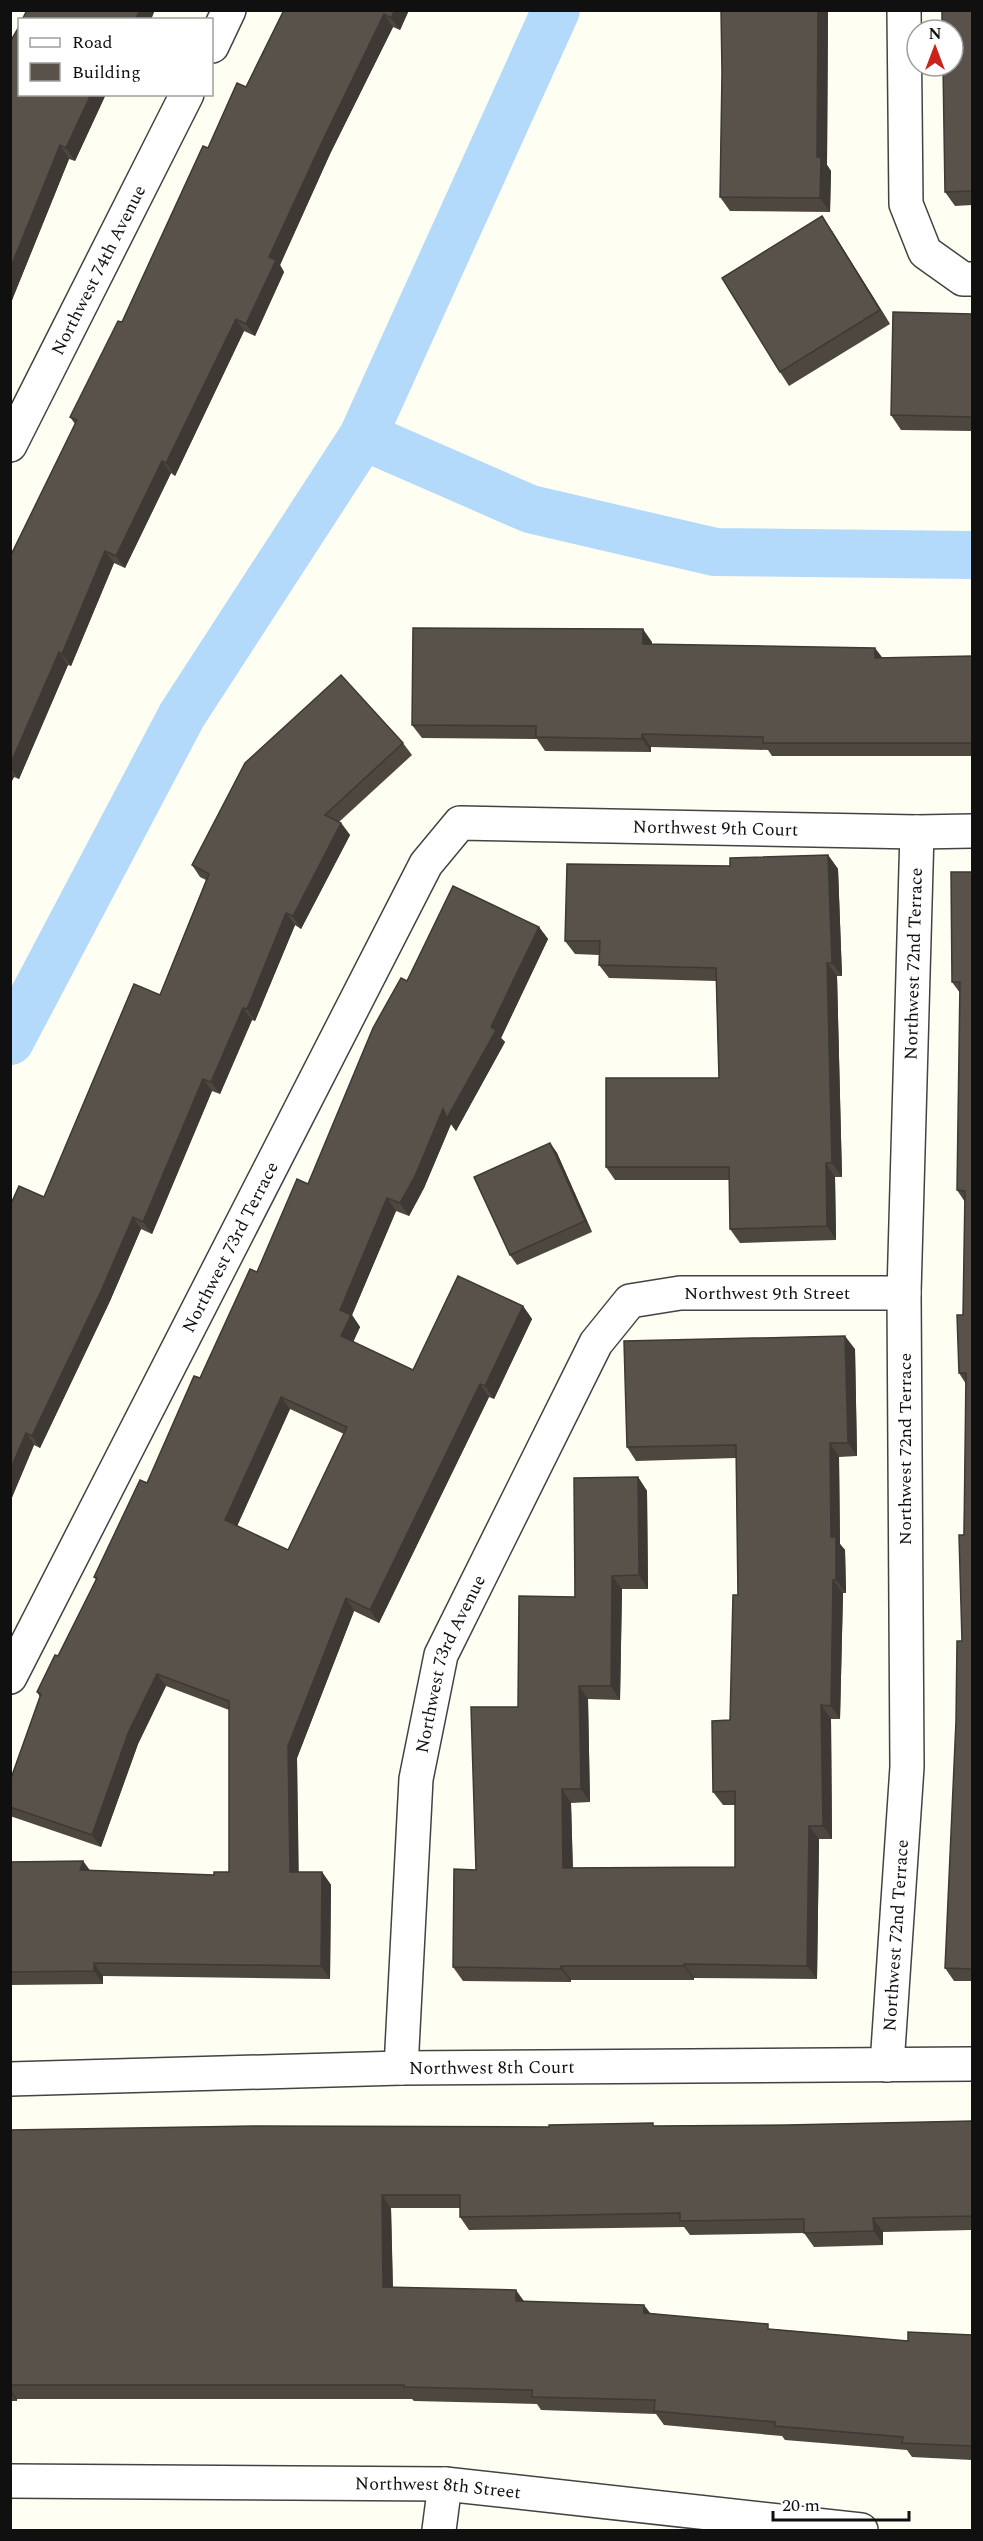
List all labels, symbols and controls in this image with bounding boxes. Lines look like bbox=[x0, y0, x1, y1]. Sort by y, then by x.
legend bbox=[18, 18, 213, 96]
north arrow bbox=[905, 18, 965, 78]
text: N bbox=[928, 22, 942, 46]
text: Road bbox=[72, 29, 113, 56]
text: Building bbox=[72, 59, 141, 86]
street label: Northwest 74th Avenue bbox=[44, 180, 153, 360]
street label: Northwest 9th Court bbox=[632, 813, 798, 844]
street label: Northwest 72nd Terrace bbox=[898, 867, 930, 1060]
street label: Northwest 73rd Terrace bbox=[175, 1157, 286, 1338]
street label: Northwest 9th Street bbox=[684, 1280, 850, 1307]
street label: Northwest 72nd Terrace bbox=[892, 1353, 919, 1545]
street label: Northwest 73rd Avenue bbox=[409, 1570, 493, 1756]
street label: Northwest 72nd Terrace bbox=[876, 1838, 916, 2032]
street label: Northwest 8th Court bbox=[409, 2054, 575, 2082]
street label: Northwest 8th Street bbox=[355, 2470, 522, 2506]
scale bar bbox=[773, 2484, 910, 2522]
text: 20 m bbox=[782, 2492, 820, 2519]

